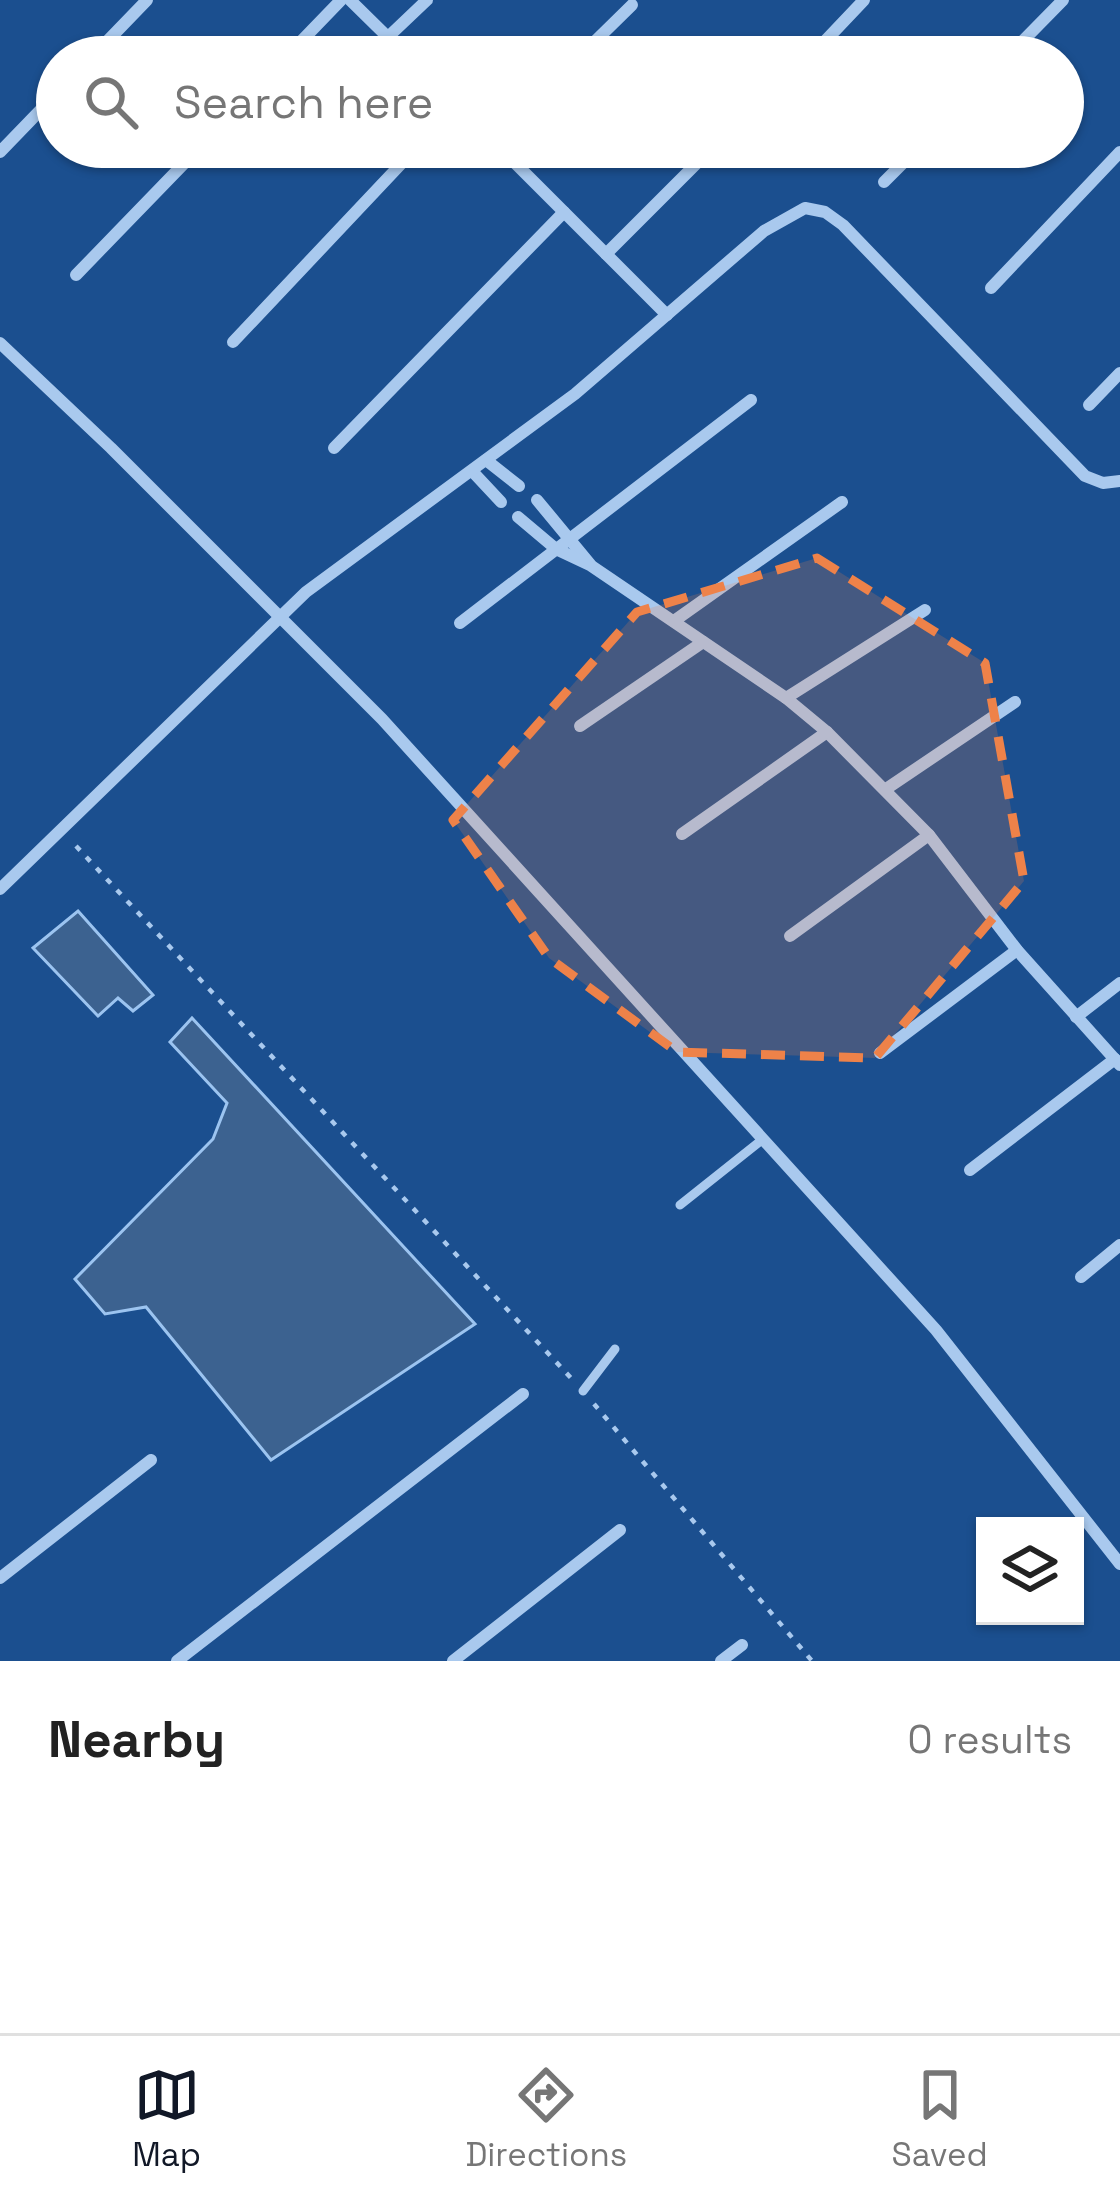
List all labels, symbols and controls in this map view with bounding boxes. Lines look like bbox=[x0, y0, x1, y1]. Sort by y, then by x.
search box bbox=[36, 36, 1084, 168]
icon: search bbox=[78, 69, 144, 135]
text: Search here bbox=[174, 74, 433, 131]
map controls bbox=[976, 1517, 1084, 1625]
button: layers bbox=[976, 1517, 1084, 1625]
text: Nearby bbox=[48, 1707, 225, 1772]
text: 0 results bbox=[907, 1715, 1072, 1764]
tab: Map bbox=[132, 2062, 201, 2176]
tab: Directions bbox=[465, 2062, 627, 2176]
tab: Saved bbox=[892, 2062, 988, 2176]

